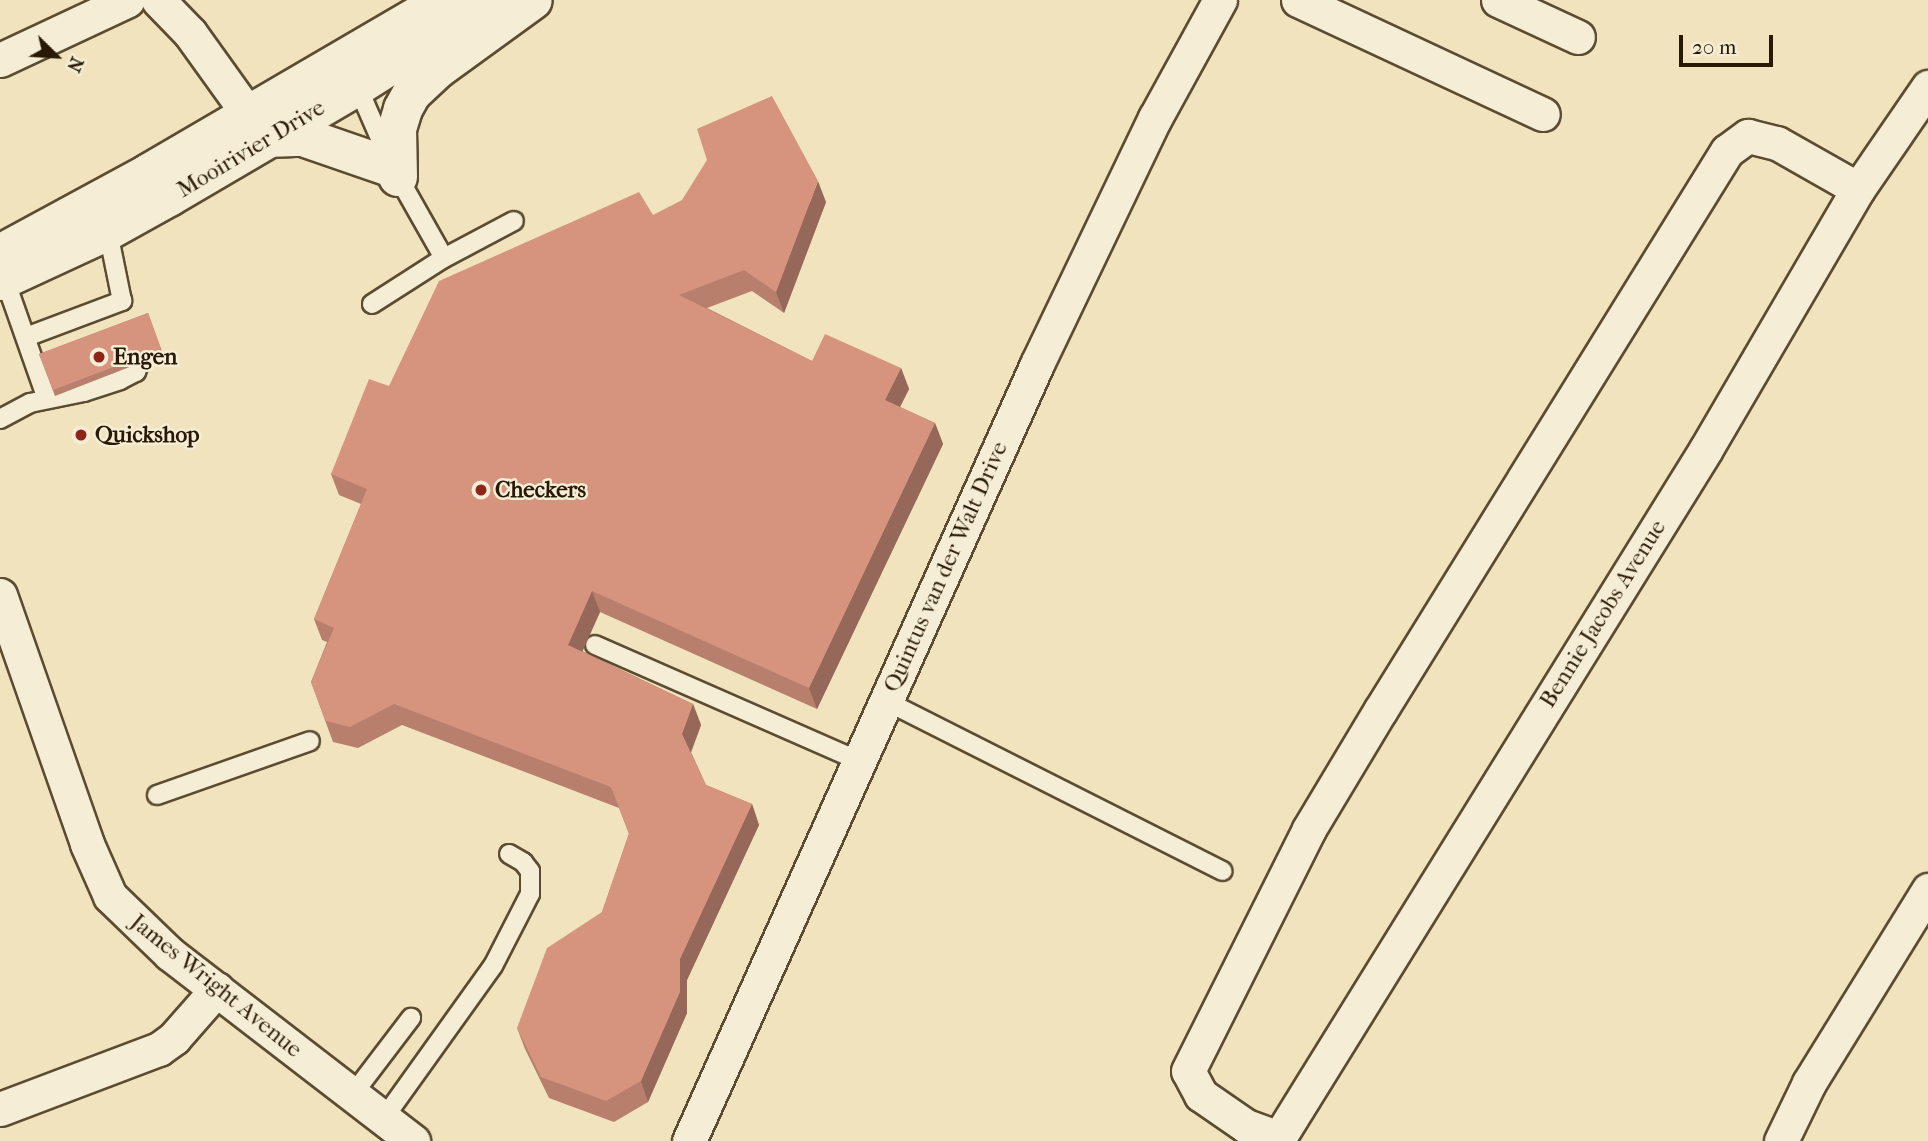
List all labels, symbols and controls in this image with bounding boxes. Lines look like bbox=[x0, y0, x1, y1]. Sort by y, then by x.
north arrow bbox=[21, 21, 91, 91]
scale bar bbox=[1683, 21, 1778, 65]
text: 20 m bbox=[1692, 35, 1736, 59]
text: N bbox=[62, 53, 88, 76]
street label: Mooirivier Drive bbox=[172, 94, 330, 204]
place label: Engen bbox=[113, 343, 177, 371]
marker: Engen bbox=[91, 349, 107, 365]
place label: Quickshop bbox=[95, 421, 200, 449]
marker: Quickshop bbox=[73, 427, 89, 443]
street label: Quintus van der Walt Drive bbox=[878, 437, 1014, 697]
place label: Checkers bbox=[495, 476, 586, 504]
marker: Checkers bbox=[473, 482, 489, 498]
street label: Bennie Jacobs Avenue bbox=[1534, 515, 1672, 713]
street label: James Wright Avenue bbox=[125, 908, 307, 1064]

